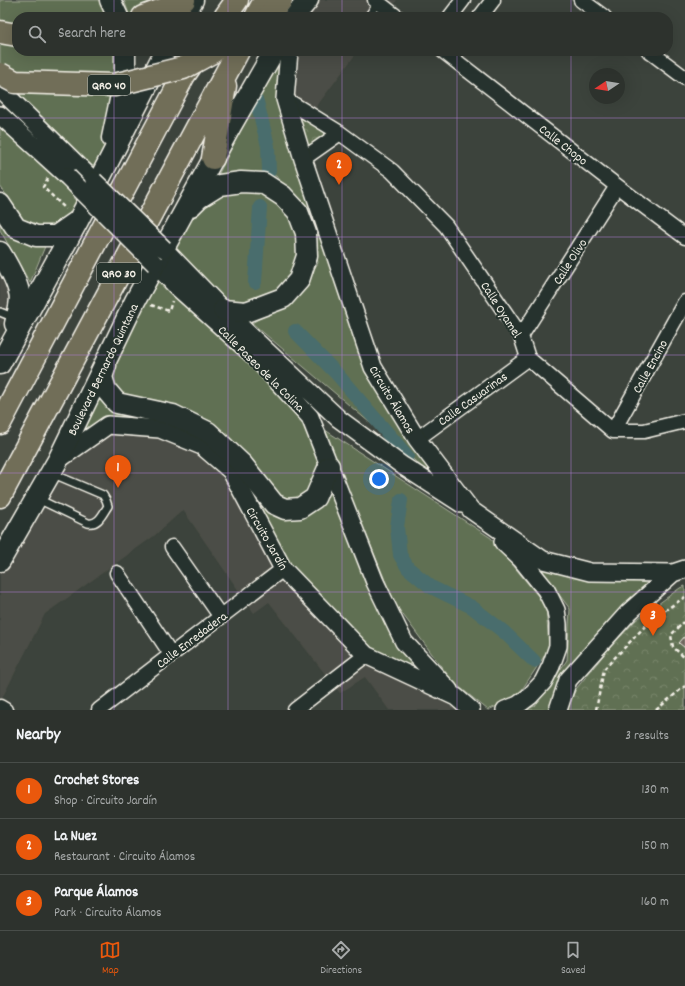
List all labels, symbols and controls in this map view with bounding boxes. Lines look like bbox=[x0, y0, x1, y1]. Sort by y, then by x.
search box bbox=[12, 12, 673, 56]
icon: search bbox=[26, 23, 48, 45]
text: Search here bbox=[58, 23, 126, 45]
north arrow bbox=[589, 68, 625, 104]
road number: QRO 40 bbox=[88, 75, 130, 95]
street label: Calle Chopo bbox=[534, 121, 591, 171]
pin: 2 bbox=[326, 152, 352, 185]
street label: Calle Olivo bbox=[549, 235, 593, 289]
road number: QRO 30 bbox=[97, 263, 141, 283]
street label: Calle Oyamel bbox=[475, 278, 525, 342]
street label: Boulevard Bernardo Quintana bbox=[64, 300, 145, 439]
street label: Calle Paseo de la Colina bbox=[212, 322, 309, 418]
street label: Calle Encino bbox=[629, 337, 674, 397]
street label: Circuito Álamos bbox=[363, 363, 419, 438]
street label: Calle Casuarinas bbox=[435, 368, 512, 432]
pin: 1 bbox=[105, 455, 131, 488]
your location bbox=[369, 469, 389, 489]
street label: Circuito Jardín bbox=[240, 504, 292, 575]
pin: 3 bbox=[640, 603, 666, 636]
street label: Calle Enredadera bbox=[153, 607, 233, 674]
text: Nearby bbox=[16, 724, 60, 748]
text: 3 results bbox=[625, 727, 669, 746]
text: Crochet Stores bbox=[54, 770, 139, 792]
text: 1 bbox=[28, 781, 30, 800]
text: 130 m bbox=[641, 781, 669, 800]
text: Shop · Circuito Jardín bbox=[54, 792, 157, 811]
text: La Nuez bbox=[54, 826, 97, 848]
text: 2 bbox=[26, 837, 32, 856]
text: 150 m bbox=[641, 837, 669, 856]
text: Restaurant · Circuito Álamos bbox=[54, 848, 195, 867]
text: Parque Álamos bbox=[54, 882, 138, 904]
text: 3 bbox=[26, 893, 32, 912]
text: 160 m bbox=[641, 893, 669, 912]
text: Park · Circuito Álamos bbox=[54, 904, 162, 923]
tab: Map bbox=[99, 939, 121, 979]
tab: Directions bbox=[320, 939, 362, 979]
tab: Saved bbox=[561, 939, 586, 979]

